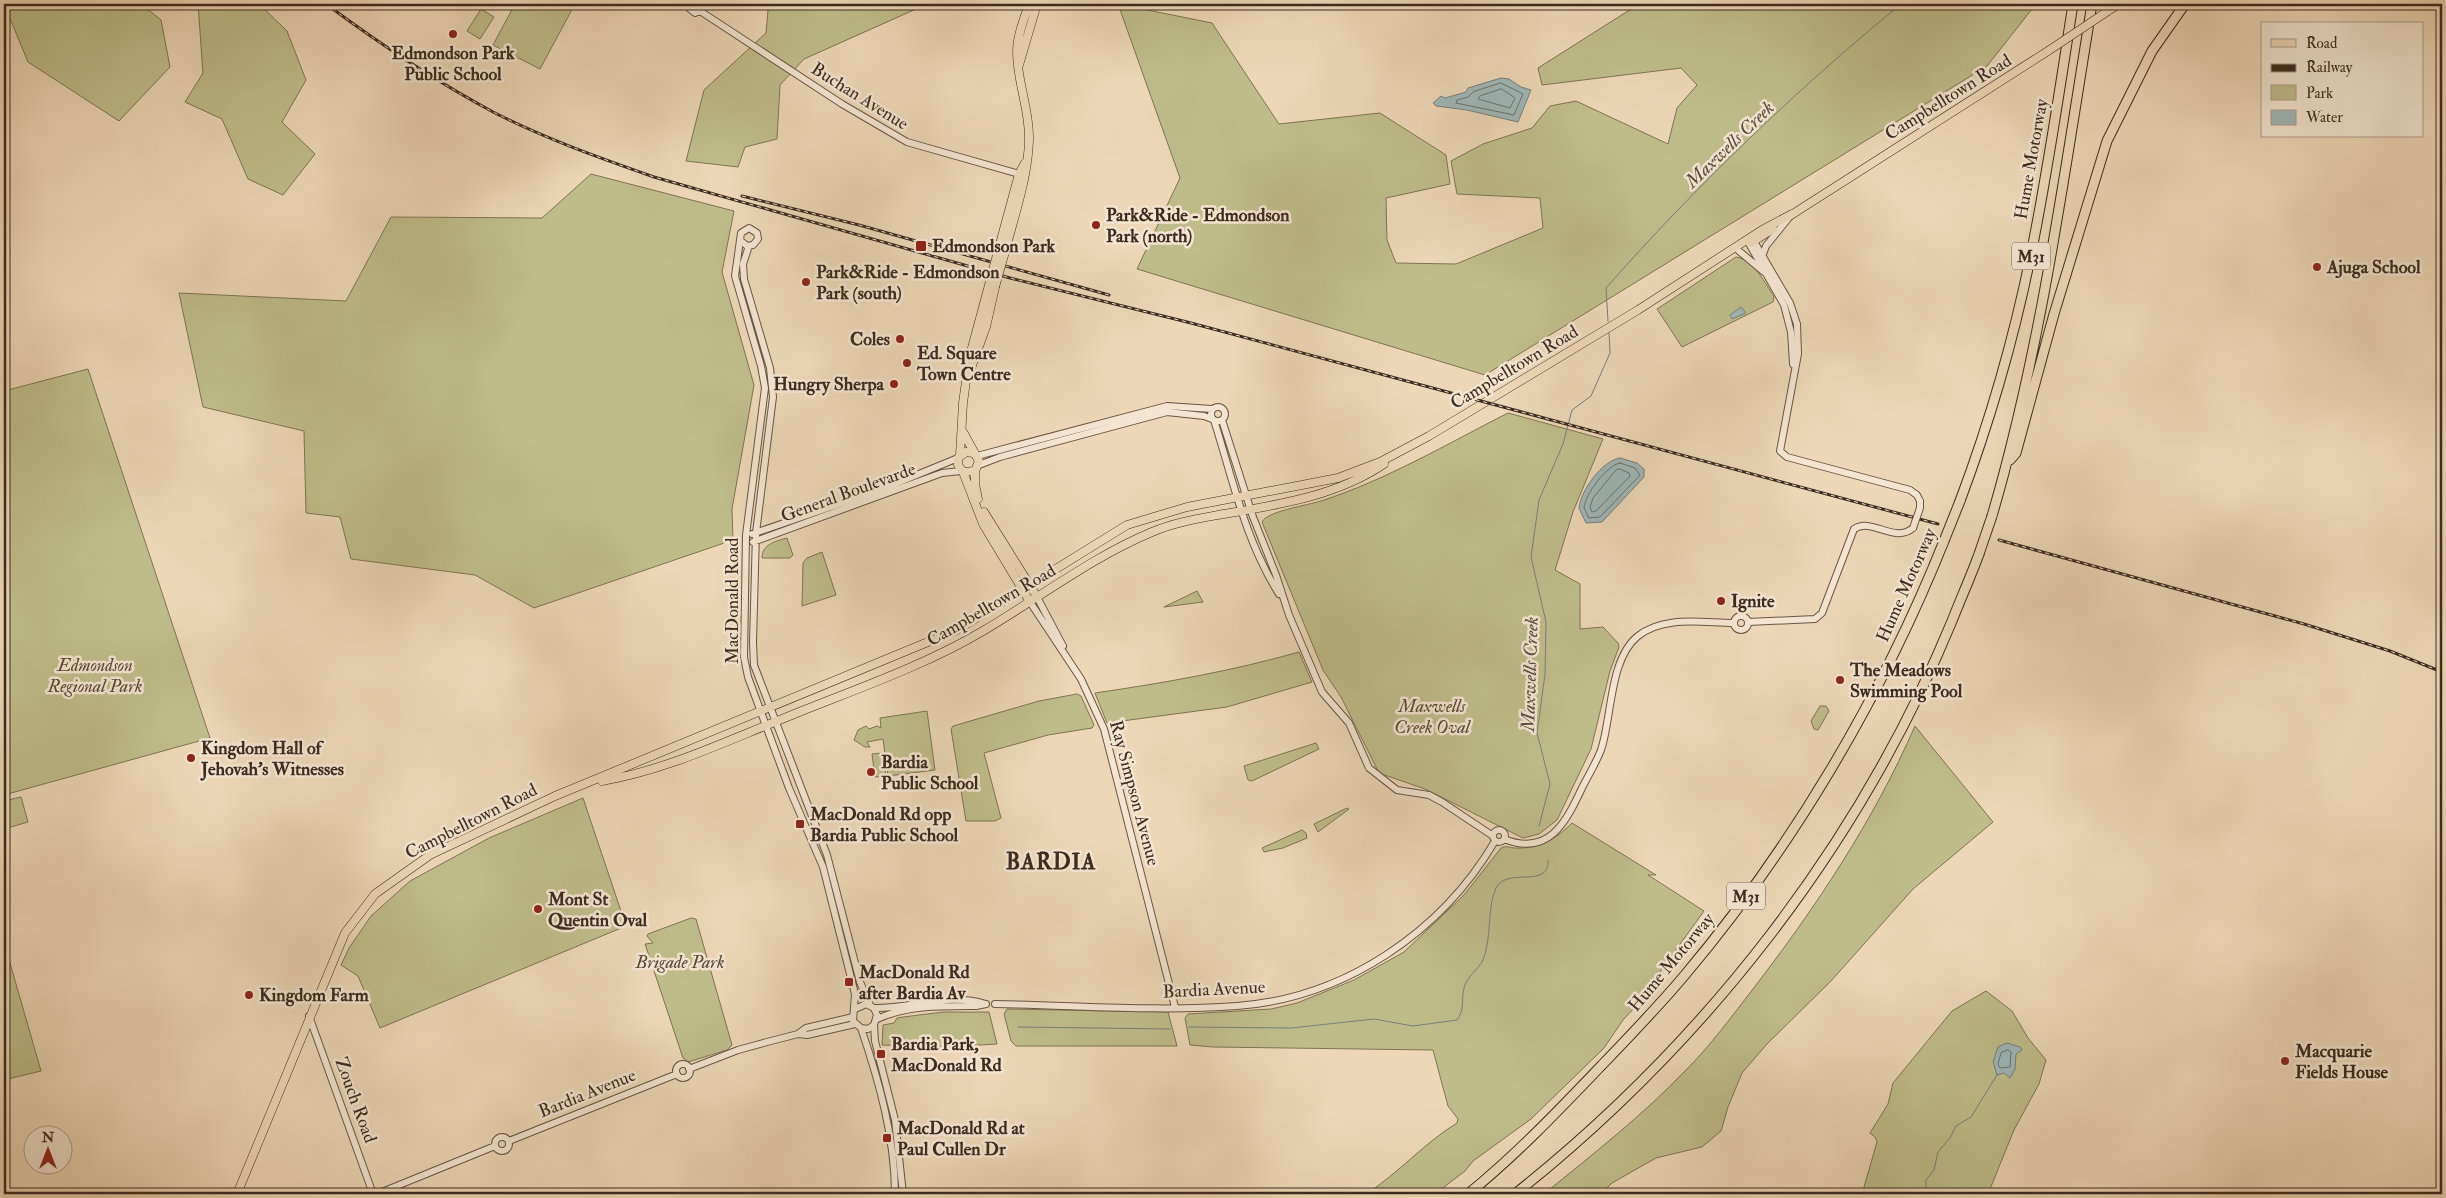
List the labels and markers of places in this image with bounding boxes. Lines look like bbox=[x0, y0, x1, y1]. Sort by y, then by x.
marker: Edmondson Park Public School bbox=[447, 28, 459, 40]
place label: Edmondson Park Public School bbox=[391, 42, 515, 86]
place label: Park&Ride - Edmondson Park (north) bbox=[1106, 204, 1290, 248]
marker: Park&Ride - Edmondson Park (north) bbox=[1090, 219, 1102, 231]
place label: Edmondson Park bbox=[932, 235, 1056, 258]
marker: Edmondson Park bbox=[914, 239, 928, 253]
place label: Ajuga School bbox=[2326, 256, 2421, 279]
place label: Park&Ride - Edmondson Park (south) bbox=[816, 261, 1000, 305]
marker: Ajuga School bbox=[2311, 261, 2323, 273]
marker: Park&Ride - Edmondson Park (south) bbox=[800, 276, 812, 288]
place label: Coles bbox=[850, 328, 890, 351]
marker: Coles bbox=[894, 333, 906, 345]
place label: Ed. Square Town Centre bbox=[916, 342, 1011, 386]
marker: Ed. Square Town Centre bbox=[901, 357, 913, 369]
place label: Hungry Sherpa bbox=[773, 373, 885, 396]
marker: Hungry Sherpa bbox=[888, 378, 900, 390]
place label: Ignite bbox=[1731, 590, 1775, 613]
marker: Ignite bbox=[1715, 595, 1727, 607]
place label: The Meadows Swimming Pool bbox=[1849, 659, 1963, 703]
marker: The Meadows Swimming Pool bbox=[1834, 674, 1846, 686]
place label: Kingdom Hall of Jehovah's Witnesses bbox=[200, 737, 344, 781]
place label: Bardia Public School bbox=[881, 751, 979, 795]
marker: Kingdom Hall of Jehovah's Witnesses bbox=[185, 752, 197, 764]
marker: Bardia Public School bbox=[865, 766, 877, 778]
place label: MacDonald Rd opp Bardia Public School bbox=[809, 803, 958, 847]
marker: MacDonald Rd opp Bardia Public School bbox=[794, 818, 806, 830]
place label: Mont St Quentin Oval bbox=[547, 888, 648, 932]
marker: Mont St Quentin Oval bbox=[532, 903, 544, 915]
place label: MacDonald Rd after Bardia Av bbox=[858, 961, 970, 1005]
marker: MacDonald Rd after Bardia Av bbox=[843, 976, 855, 988]
place label: Kingdom Farm bbox=[259, 984, 370, 1007]
marker: Kingdom Farm bbox=[243, 989, 255, 1001]
place label: Bardia Park, MacDonald Rd bbox=[890, 1033, 1002, 1077]
place label: Macquarie Fields House bbox=[2294, 1040, 2388, 1084]
marker: Bardia Park, MacDonald Rd bbox=[875, 1048, 887, 1060]
marker: Macquarie Fields House bbox=[2279, 1055, 2291, 1067]
place label: MacDonald Rd at Paul Cullen Dr bbox=[896, 1117, 1025, 1161]
marker: MacDonald Rd at Paul Cullen Dr bbox=[881, 1132, 893, 1144]

